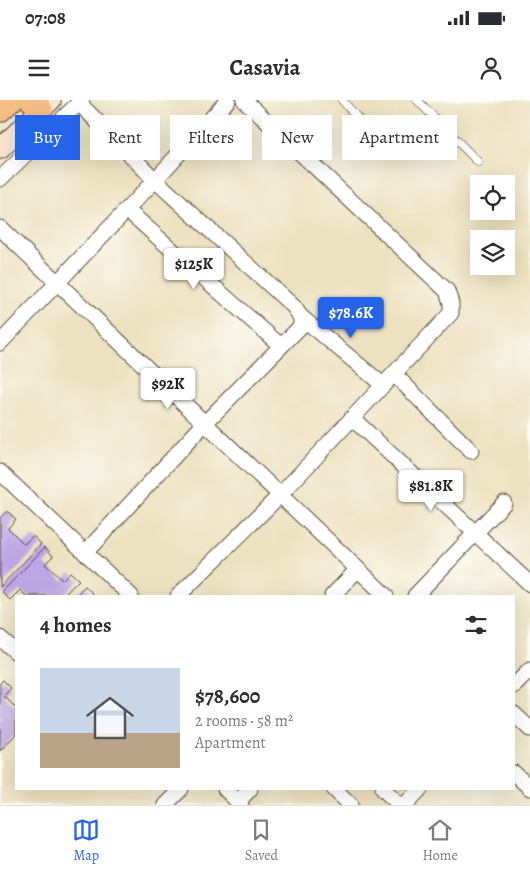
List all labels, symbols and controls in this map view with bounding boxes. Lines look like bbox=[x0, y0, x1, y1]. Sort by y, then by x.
text: 07:08 bbox=[25, 5, 66, 31]
text: Casavia bbox=[230, 53, 300, 83]
icon: menu bbox=[25, 54, 53, 82]
icon: person bbox=[477, 54, 505, 82]
chip: Buy bbox=[15, 115, 80, 160]
chip: Rent bbox=[90, 115, 160, 160]
chip: Filters bbox=[170, 115, 252, 160]
chip: New bbox=[262, 115, 332, 160]
chip: Apartment bbox=[342, 115, 457, 160]
map controls bbox=[470, 175, 515, 275]
button: locate bbox=[470, 175, 515, 220]
button: layers bbox=[470, 230, 515, 275]
pin: $125K bbox=[159, 248, 229, 290]
text: $125K bbox=[175, 253, 213, 275]
pin: $78.6K bbox=[310, 296, 392, 339]
text: $78.6K bbox=[329, 302, 373, 324]
pin: $92K bbox=[138, 368, 198, 410]
text: $92K bbox=[151, 373, 185, 395]
pin: $81.8K bbox=[390, 470, 472, 512]
text: $81.8K bbox=[409, 475, 453, 497]
text: 4 homes bbox=[40, 611, 112, 639]
icon: filters bbox=[462, 611, 490, 639]
text: $78,600 bbox=[195, 682, 260, 710]
icon: home bbox=[80, 688, 140, 748]
text: 2 rooms · 58 m² bbox=[195, 710, 293, 732]
text: Apartment bbox=[195, 732, 266, 754]
tab: Map bbox=[72, 816, 100, 865]
tab: Saved bbox=[245, 816, 278, 865]
tab: Home bbox=[423, 816, 458, 865]

